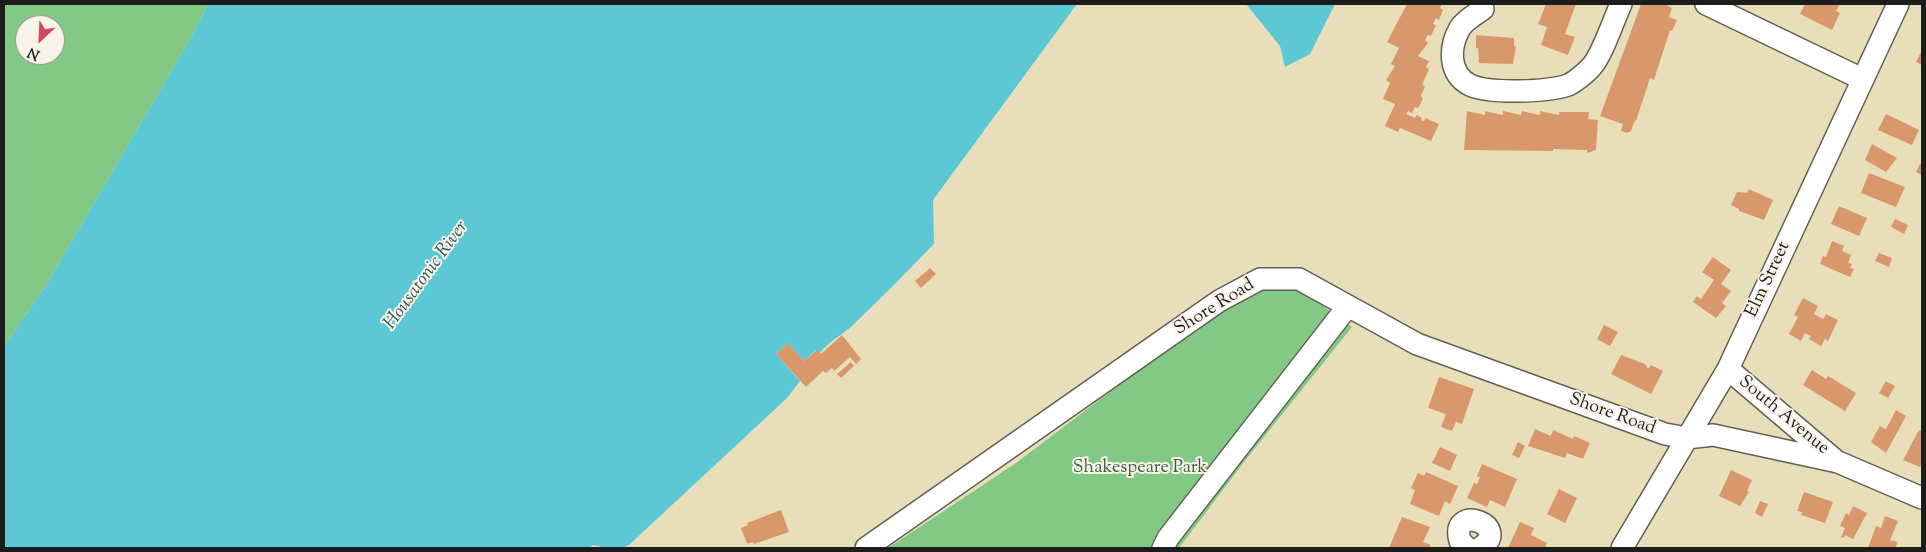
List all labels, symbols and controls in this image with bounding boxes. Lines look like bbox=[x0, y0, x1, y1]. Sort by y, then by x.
north arrow bbox=[15, 15, 65, 65]
text: N bbox=[25, 41, 43, 64]
water label: Housatonic River bbox=[380, 217, 474, 335]
street label: Elm Street bbox=[1742, 239, 1796, 321]
street label: Shore Road bbox=[1171, 275, 1259, 341]
street label: South Avenue bbox=[1733, 372, 1833, 460]
street label: Shore Road bbox=[1566, 389, 1658, 441]
park label: Shakespeare Park bbox=[1073, 458, 1207, 480]

